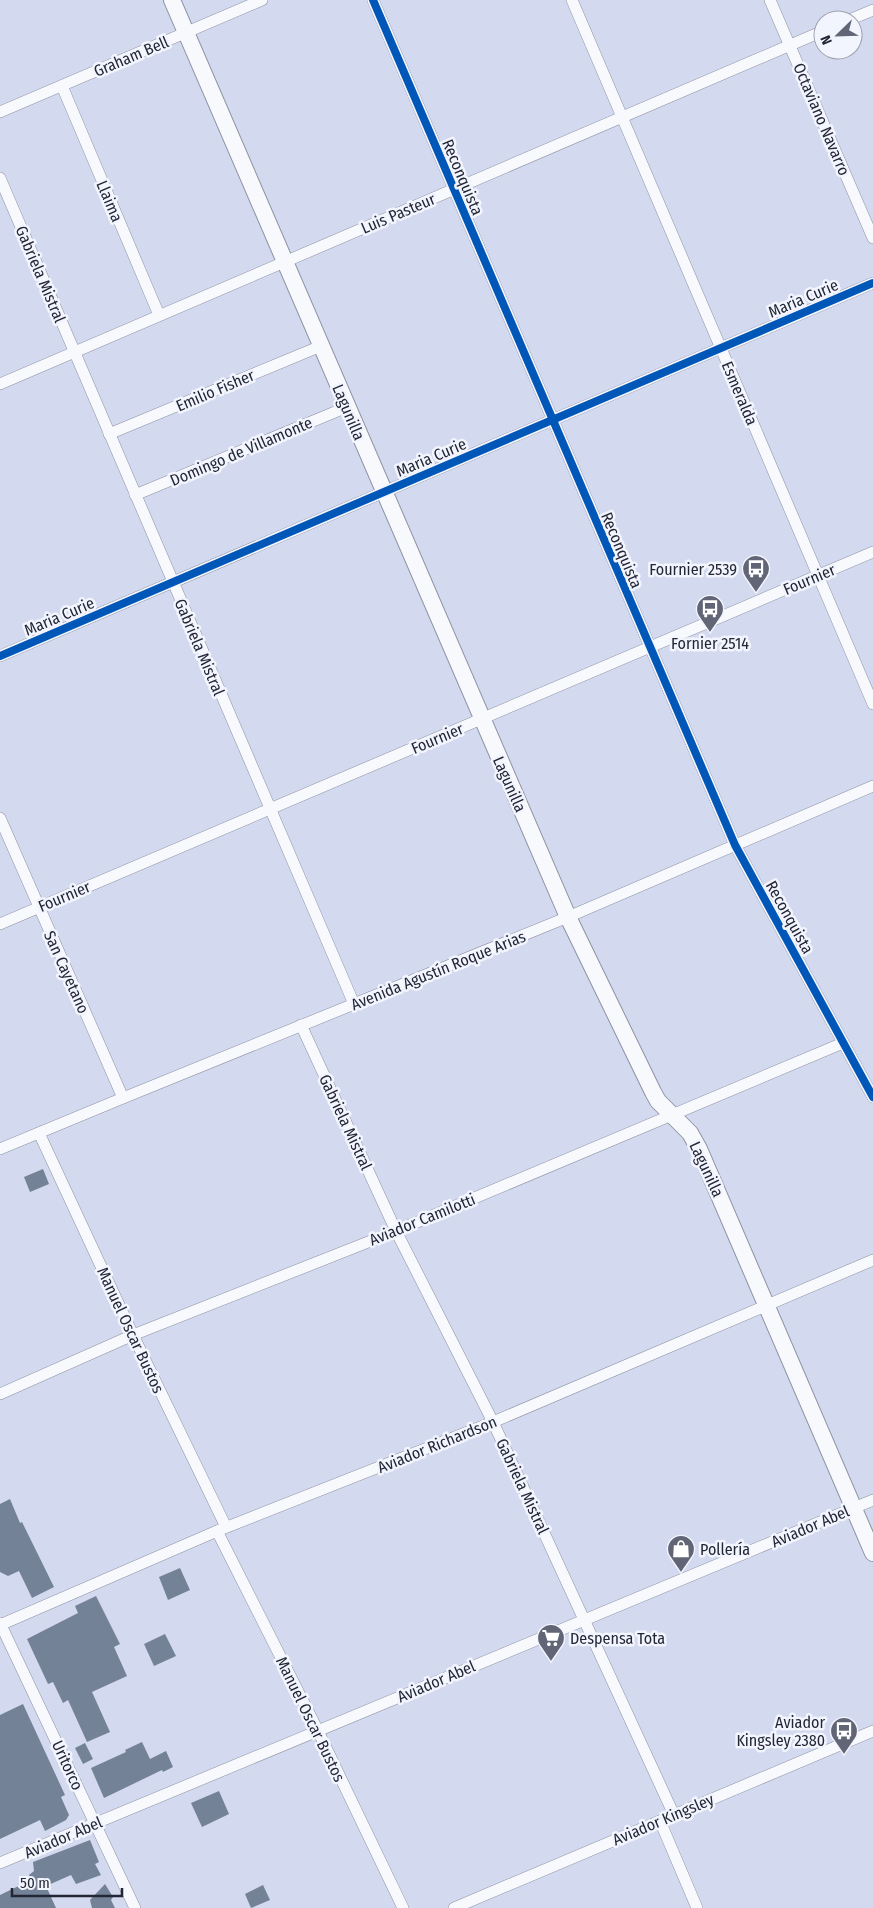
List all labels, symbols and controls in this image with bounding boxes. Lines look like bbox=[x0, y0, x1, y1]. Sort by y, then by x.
north arrow bbox=[813, 10, 863, 60]
street label: Graham Bell bbox=[91, 32, 172, 81]
text: N bbox=[817, 33, 836, 47]
street label: Octaviano Navarro bbox=[789, 60, 854, 178]
street label: Reconquista bbox=[438, 136, 487, 218]
street label: Llaima bbox=[92, 178, 127, 225]
street label: Luis Pasteur bbox=[358, 189, 439, 238]
street label: Gabriela Mistral bbox=[12, 223, 69, 325]
street label: Maria Curie bbox=[765, 275, 841, 322]
street label: Esmeralda bbox=[718, 358, 762, 428]
street label: Emilio Fisher bbox=[173, 365, 258, 415]
street label: Lagunilla bbox=[328, 381, 369, 443]
street label: Domingo de Villamonte bbox=[167, 413, 315, 490]
street label: Maria Curie bbox=[393, 434, 469, 481]
street label: Reconquista bbox=[597, 509, 646, 591]
bus stop icon: Fournier 2539 bbox=[741, 554, 771, 593]
place label: Fournier 2539 bbox=[649, 560, 737, 579]
street label: Fournier bbox=[780, 560, 838, 599]
street label: Maria Curie bbox=[21, 593, 97, 640]
bus stop icon: Fornier 2514 bbox=[695, 594, 725, 633]
street label: Gabriela Mistral bbox=[171, 596, 228, 698]
place label: Fornier 2514 bbox=[671, 634, 749, 653]
street label: Fournier bbox=[408, 719, 466, 758]
street label: Lagunilla bbox=[489, 753, 530, 815]
street label: Fournier bbox=[35, 877, 93, 916]
street label: Reconquista bbox=[762, 877, 817, 957]
street label: Avenida Agustín Roque Arias bbox=[348, 927, 528, 1014]
street label: San Cayetano bbox=[40, 928, 93, 1016]
street label: Gabriela Mistral bbox=[315, 1071, 376, 1173]
street label: Lagunilla bbox=[685, 1138, 728, 1200]
street label: Aviador Camilotti bbox=[366, 1189, 478, 1249]
street label: Manuel Oscar Bustos bbox=[93, 1264, 168, 1396]
street label: Aviador Richardson bbox=[375, 1412, 500, 1477]
street label: Gabriela Mistral bbox=[492, 1435, 553, 1537]
street label: Aviador Abel bbox=[768, 1502, 852, 1551]
shop icon: Pollería bbox=[666, 1534, 696, 1573]
place label: Pollería bbox=[700, 1540, 750, 1559]
supermarket icon: Despensa Tota bbox=[536, 1623, 566, 1662]
place label: Despensa Tota bbox=[570, 1629, 665, 1648]
street label: Manuel Oscar Bustos bbox=[272, 1654, 349, 1785]
street label: Aviador Abel bbox=[394, 1657, 478, 1706]
place label: Aviador Kingsley 2380 bbox=[736, 1713, 825, 1750]
bus stop icon: Aviador Kingsley 2380 bbox=[829, 1716, 859, 1755]
street label: Uritorco bbox=[48, 1737, 87, 1793]
street label: Aviador Kingsley bbox=[610, 1789, 717, 1849]
street label: Aviador Abel bbox=[21, 1813, 105, 1862]
scale bar bbox=[12, 1866, 122, 1898]
text: 50 m bbox=[20, 1874, 50, 1892]

